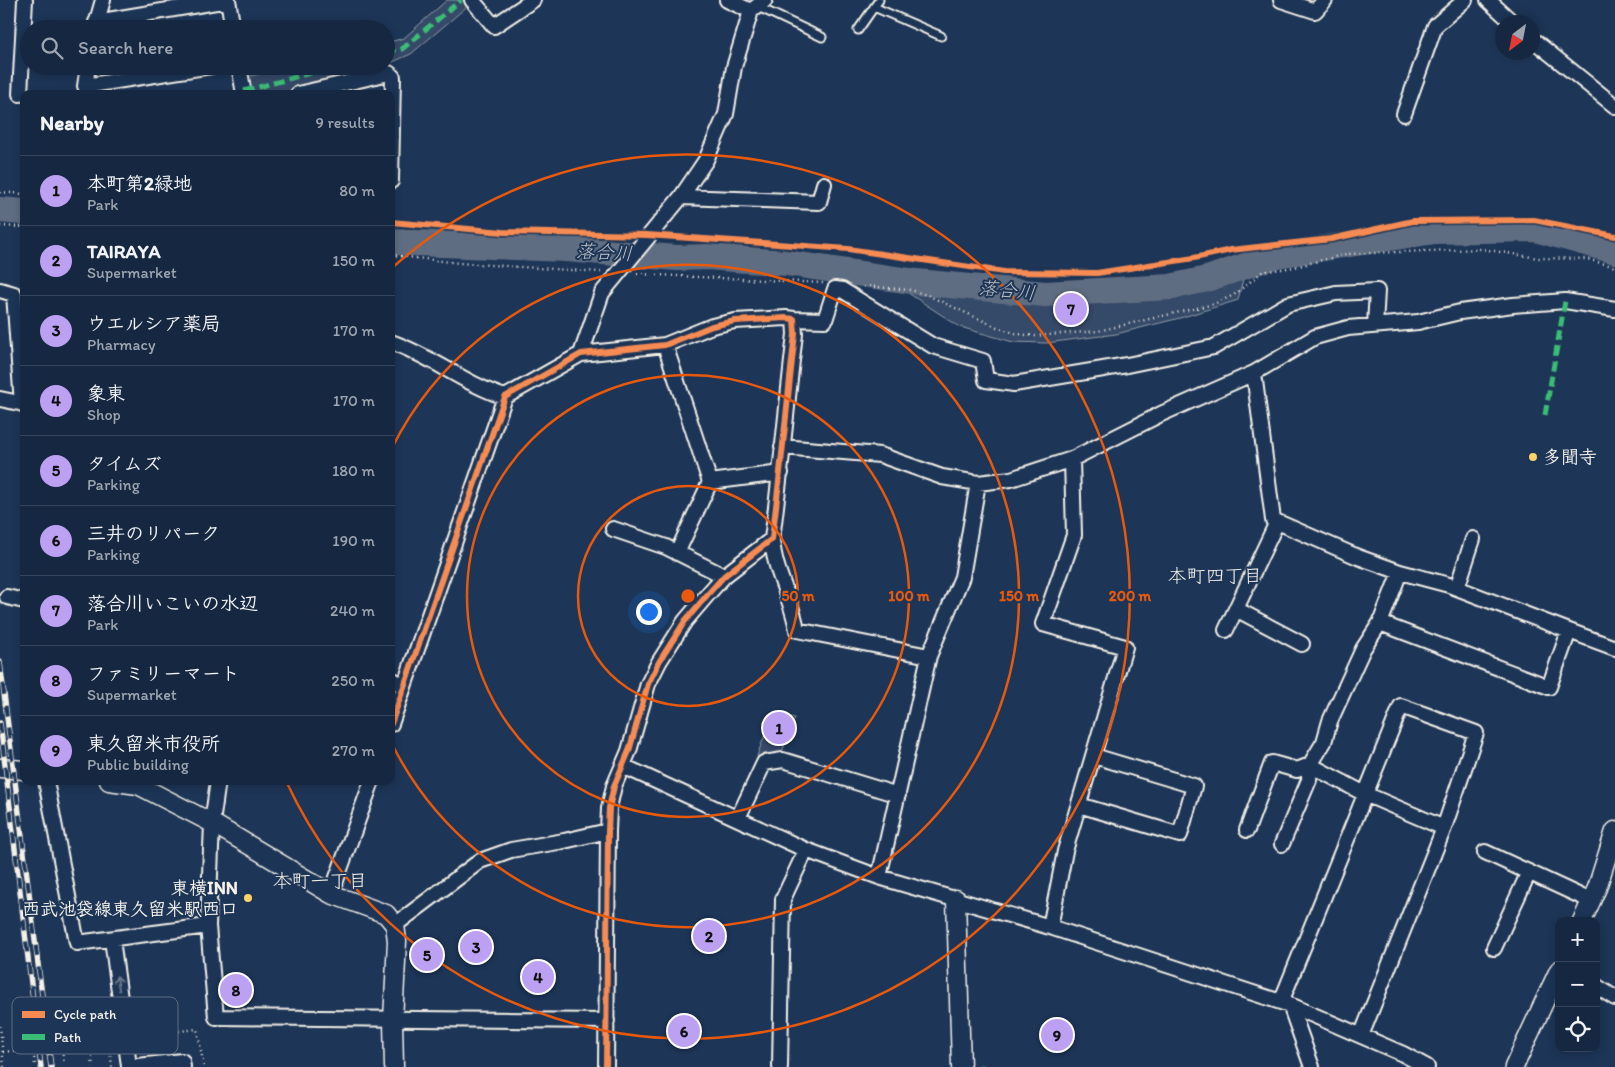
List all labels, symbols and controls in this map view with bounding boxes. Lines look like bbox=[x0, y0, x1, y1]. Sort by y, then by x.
north arrow bbox=[1495, 15, 1540, 60]
search box bbox=[20, 20, 395, 75]
icon: search bbox=[38, 34, 66, 62]
text: Search here bbox=[78, 36, 173, 59]
text: Nearby bbox=[40, 110, 104, 135]
text: 9 results bbox=[316, 113, 375, 132]
text: 本町第2緑地 bbox=[87, 172, 192, 195]
text: 1 bbox=[52, 181, 60, 200]
text: 80 m bbox=[339, 181, 375, 200]
text: Park bbox=[87, 195, 118, 214]
water label: 落合川 bbox=[575, 239, 633, 265]
text: TAIRAYA bbox=[87, 240, 161, 263]
text: 2 bbox=[52, 251, 60, 270]
text: 150 m bbox=[332, 251, 375, 270]
text: Supermarket bbox=[87, 263, 177, 282]
water label: 落合川 bbox=[977, 276, 1037, 304]
pin: 7 bbox=[1055, 290, 1087, 328]
text: ウエルシア薬局 bbox=[87, 312, 220, 335]
text: 3 bbox=[52, 321, 60, 340]
text: 170 m bbox=[333, 321, 375, 340]
text: Pharmacy bbox=[87, 335, 155, 354]
text: 象東 bbox=[87, 382, 125, 405]
text: 4 bbox=[51, 391, 61, 410]
text: 170 m bbox=[333, 391, 375, 410]
text: Shop bbox=[87, 405, 121, 424]
place label: 多聞寺 bbox=[1543, 446, 1597, 468]
marker: 多聞寺 bbox=[1527, 451, 1539, 463]
text: タイムズ bbox=[87, 452, 161, 475]
text: 5 bbox=[52, 461, 60, 480]
text: 180 m bbox=[332, 461, 375, 480]
text: Parking bbox=[87, 475, 140, 494]
text: 三井のリパーク bbox=[87, 522, 220, 545]
text: 6 bbox=[52, 531, 60, 550]
text: 190 m bbox=[332, 531, 375, 550]
text: Parking bbox=[87, 545, 140, 564]
district label: 本町四丁目 bbox=[1167, 564, 1263, 587]
centre of rings bbox=[679, 587, 697, 605]
text: 50 m bbox=[781, 587, 815, 605]
text: 100 m bbox=[888, 587, 930, 605]
text: 150 m bbox=[999, 587, 1039, 605]
text: 200 m bbox=[1109, 587, 1152, 605]
text: 落合川いこいの水辺 bbox=[87, 592, 258, 615]
your location bbox=[636, 599, 662, 625]
text: 7 bbox=[52, 601, 60, 620]
text: 240 m bbox=[330, 601, 375, 620]
text: Park bbox=[87, 615, 118, 634]
text: ファミリーマート bbox=[87, 662, 240, 685]
text: 8 bbox=[52, 671, 60, 690]
text: 250 m bbox=[331, 671, 375, 690]
text: Supermarket bbox=[87, 685, 177, 704]
pin: 1 bbox=[763, 709, 795, 747]
text: 東久留米市役所 bbox=[87, 732, 220, 755]
text: 9 bbox=[52, 741, 60, 760]
text: 270 m bbox=[332, 741, 375, 760]
text: Public building bbox=[87, 755, 189, 774]
district label: 本町一丁目 bbox=[272, 869, 368, 892]
place label: 東横INN 西武池袋線東久留米駅西口 bbox=[22, 877, 238, 920]
marker: 東横INN 西武池袋線東久留米駅西口 bbox=[242, 892, 254, 904]
pin: 2 bbox=[693, 917, 725, 955]
map controls bbox=[1555, 917, 1600, 1052]
button: + bbox=[1555, 917, 1600, 962]
pin: 3 bbox=[460, 928, 492, 966]
pin: 5 bbox=[411, 936, 443, 974]
pin: 4 bbox=[522, 958, 554, 996]
button: − bbox=[1555, 962, 1600, 1007]
pin: 8 bbox=[220, 971, 252, 1009]
one-way arrow bbox=[113, 975, 123, 991]
legend bbox=[12, 997, 178, 1054]
text: Cycle path bbox=[54, 1006, 117, 1023]
button: locate bbox=[1555, 1007, 1600, 1052]
pin: 6 bbox=[668, 1012, 700, 1050]
pin: 9 bbox=[1041, 1016, 1073, 1054]
text: Path bbox=[54, 1029, 81, 1046]

